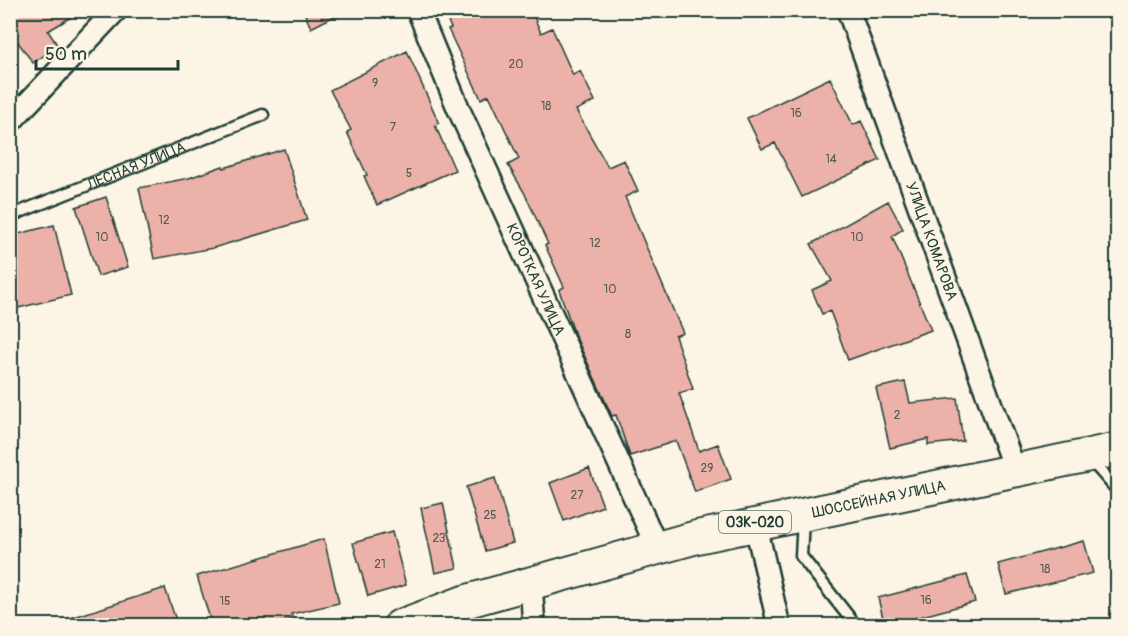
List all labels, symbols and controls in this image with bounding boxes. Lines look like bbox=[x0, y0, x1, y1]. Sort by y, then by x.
scale bar bbox=[36, 33, 178, 71]
text: 50 m bbox=[45, 43, 87, 66]
house number: 20 bbox=[509, 57, 523, 72]
house number: 9 bbox=[372, 76, 378, 91]
house number: 18 bbox=[541, 99, 551, 114]
house number: 16 bbox=[790, 106, 802, 121]
house number: 7 bbox=[390, 120, 397, 135]
street label: ЛЕСНАЯ УЛИЦА bbox=[83, 137, 189, 194]
house number: 14 bbox=[825, 152, 837, 167]
house number: 5 bbox=[406, 166, 412, 181]
street label: УЛИЦА КОМАРОВА bbox=[902, 179, 962, 303]
house number: 12 bbox=[158, 213, 170, 228]
street label: КОРОТКАЯ УЛИЦА bbox=[502, 220, 570, 339]
house number: 10 bbox=[96, 230, 108, 245]
house number: 10 bbox=[851, 230, 863, 245]
house number: 12 bbox=[589, 236, 601, 251]
house number: 10 bbox=[604, 282, 616, 297]
house number: 8 bbox=[625, 327, 631, 342]
house number: 2 bbox=[894, 408, 901, 423]
house number: 29 bbox=[701, 461, 713, 476]
street label: ШОССЕЙНАЯ УЛИЦА bbox=[810, 476, 947, 522]
house number: 27 bbox=[570, 488, 584, 503]
house number: 25 bbox=[483, 508, 497, 523]
road number: 03К-020 bbox=[719, 511, 791, 533]
house number: 23 bbox=[432, 531, 446, 546]
house number: 21 bbox=[374, 557, 386, 572]
house number: 18 bbox=[1040, 562, 1050, 577]
house number: 16 bbox=[920, 593, 932, 608]
house number: 15 bbox=[219, 594, 231, 609]

